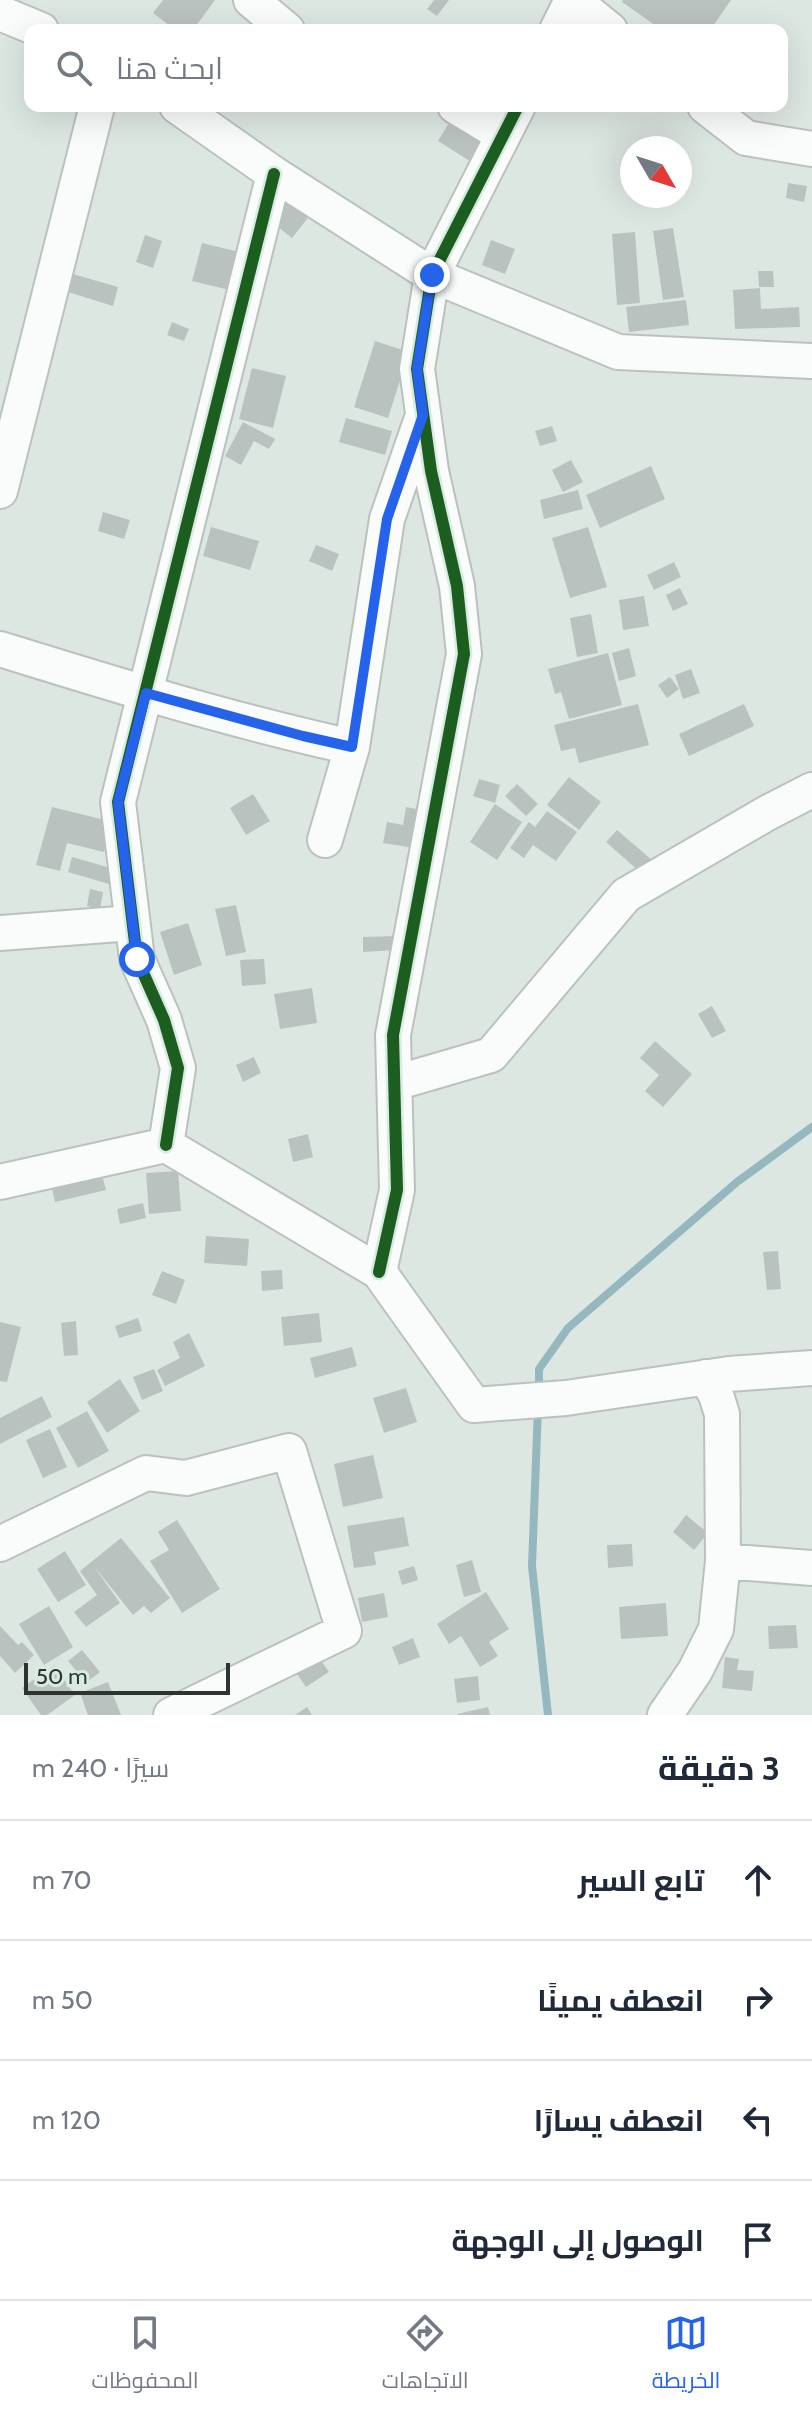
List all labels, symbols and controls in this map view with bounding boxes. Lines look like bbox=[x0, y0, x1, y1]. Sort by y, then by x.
search box bbox=[24, 24, 788, 112]
icon: search bbox=[52, 46, 96, 90]
text: ابحث هنا bbox=[116, 50, 223, 87]
north arrow bbox=[620, 136, 692, 208]
route end bbox=[414, 257, 450, 293]
route start bbox=[119, 941, 155, 977]
scale bar bbox=[24, 1659, 230, 1695]
text: 50 m bbox=[36, 1663, 88, 1690]
text: 3 دقيقة bbox=[658, 1747, 780, 1789]
text: سيرًا · 240 m bbox=[32, 1752, 169, 1784]
icon: ahead bbox=[736, 1858, 780, 1902]
text: تابع السير bbox=[578, 1862, 704, 1899]
text: 70 m bbox=[32, 1864, 92, 1896]
icon: right bbox=[736, 1978, 780, 2022]
text: انعطف يمينًا bbox=[537, 1982, 704, 2019]
text: 50 m bbox=[32, 1984, 93, 2016]
icon: left bbox=[736, 2098, 780, 2142]
text: انعطف يسارًا bbox=[534, 2102, 704, 2139]
text: 120 m bbox=[32, 2104, 101, 2136]
icon: arrive bbox=[736, 2218, 780, 2262]
text: الوصول إلى الوجهة bbox=[451, 2222, 704, 2259]
tab: المحفوظات bbox=[92, 2311, 199, 2401]
tab: الاتجاهات bbox=[382, 2311, 469, 2401]
tab: الخريطة bbox=[652, 2311, 720, 2401]

